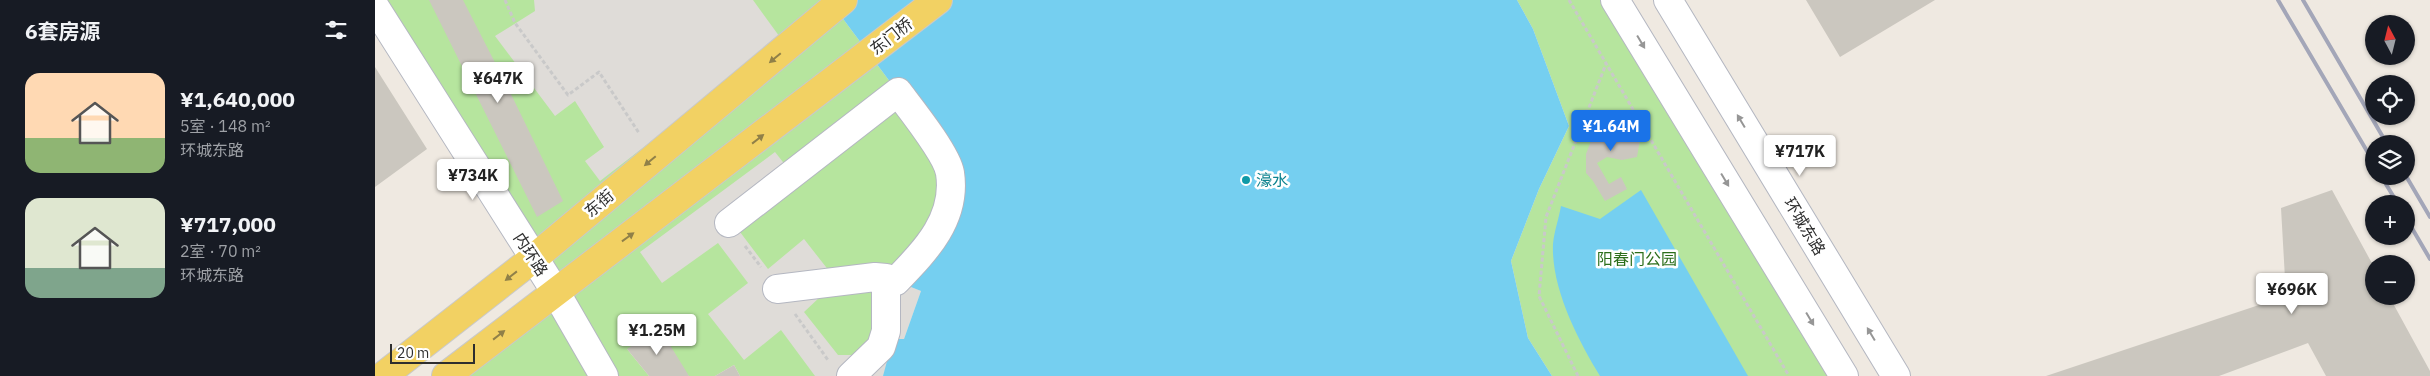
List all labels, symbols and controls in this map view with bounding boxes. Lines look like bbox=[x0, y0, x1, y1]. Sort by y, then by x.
street label: 东门桥 bbox=[866, 13, 916, 59]
north arrow bbox=[2365, 15, 2415, 65]
map controls bbox=[2365, 15, 2415, 305]
icon: filters bbox=[322, 16, 350, 44]
text: 6套房源 bbox=[25, 17, 101, 45]
one-way arrow bbox=[1636, 35, 1645, 48]
one-way arrow bbox=[769, 52, 782, 63]
pin: ¥647K bbox=[463, 62, 533, 104]
text: ¥647K bbox=[473, 68, 523, 88]
button: locate bbox=[2365, 75, 2415, 125]
text: ¥1,640,000 bbox=[180, 85, 295, 113]
icon: home bbox=[65, 93, 125, 153]
pin: ¥1.64M bbox=[1570, 110, 1652, 152]
one-way arrow bbox=[1736, 114, 1746, 127]
text: 5室 · 148 m² bbox=[180, 116, 270, 136]
text: ¥1.64M bbox=[1582, 116, 1640, 136]
one-way arrow bbox=[751, 134, 764, 144]
pin: ¥717K bbox=[1765, 134, 1835, 177]
button: layers bbox=[2365, 135, 2415, 185]
text: 环城东路 bbox=[180, 140, 244, 160]
text: ¥717K bbox=[1775, 141, 1825, 161]
one-way arrow bbox=[644, 155, 656, 167]
pin: ¥734K bbox=[438, 158, 508, 201]
text: ¥734K bbox=[448, 165, 498, 185]
place label: 濠水 bbox=[1256, 170, 1288, 190]
marker: 濠水 bbox=[1240, 174, 1252, 186]
one-way arrow bbox=[1721, 174, 1730, 187]
street label: 东街 bbox=[580, 185, 618, 221]
street label: 环城东路 bbox=[1780, 193, 1830, 259]
button: + bbox=[2365, 195, 2415, 245]
text: ¥717,000 bbox=[180, 210, 276, 238]
icon: home bbox=[65, 218, 125, 278]
street label: 内环路 bbox=[510, 228, 552, 280]
one-way arrow bbox=[621, 232, 634, 243]
text: 2室 · 70 m² bbox=[180, 241, 261, 261]
park label: 阳春门公园 bbox=[1597, 249, 1677, 269]
button: − bbox=[2365, 255, 2415, 305]
text: 环城东路 bbox=[180, 265, 244, 285]
one-way arrow bbox=[505, 270, 518, 281]
pin: ¥696K bbox=[2257, 272, 2327, 315]
text: ¥696K bbox=[2267, 279, 2317, 299]
one-way arrow bbox=[1805, 313, 1814, 326]
pin: ¥1.25M bbox=[616, 314, 698, 356]
text: ¥1.25M bbox=[628, 320, 686, 340]
one-way arrow bbox=[1866, 328, 1876, 341]
one-way arrow bbox=[492, 330, 505, 341]
scale bar bbox=[390, 341, 475, 364]
text: 20 m bbox=[397, 344, 429, 362]

